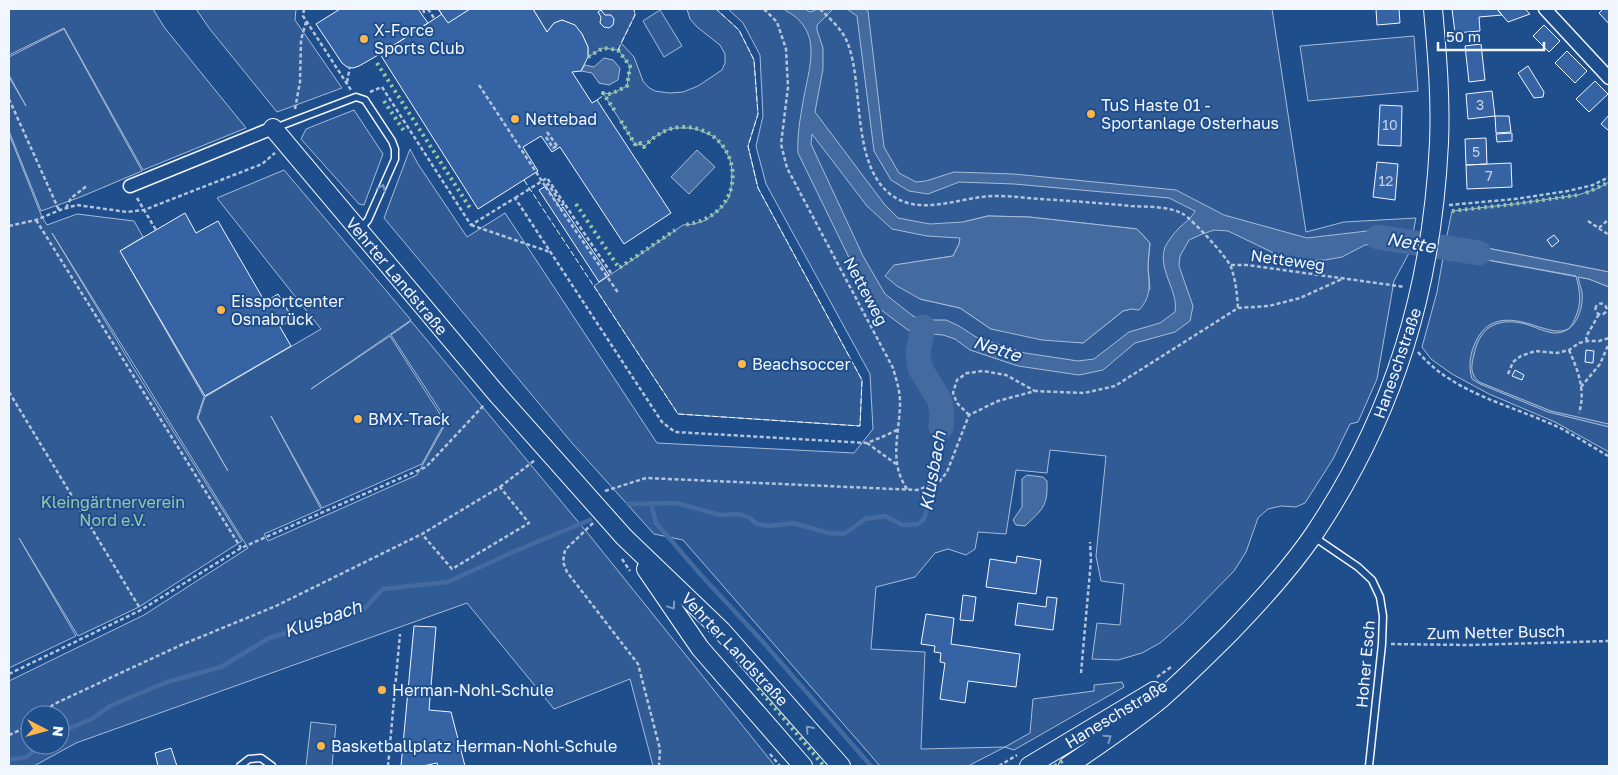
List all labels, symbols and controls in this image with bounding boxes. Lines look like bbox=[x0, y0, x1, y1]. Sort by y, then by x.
place label: X-Force Sports Club bbox=[374, 20, 465, 58]
scale bar bbox=[1438, 20, 1544, 52]
text: 50 m bbox=[1446, 27, 1481, 45]
marker: X-Force Sports Club bbox=[358, 33, 370, 45]
place label: TuS Haste 01 - Sportanlage Osterhaus bbox=[1101, 95, 1279, 133]
house number: 3 bbox=[1476, 96, 1484, 113]
marker: TuS Haste 01 - Sportanlage Osterhaus bbox=[1085, 108, 1097, 120]
place label: Nettebad bbox=[525, 109, 597, 129]
marker: Nettebad bbox=[509, 113, 521, 125]
house number: 10 bbox=[1382, 116, 1398, 133]
house number: 5 bbox=[1472, 143, 1480, 160]
house number: 7 bbox=[1485, 167, 1493, 184]
house number: 12 bbox=[1379, 172, 1393, 189]
one-way arrow bbox=[376, 184, 387, 193]
street label: Vehrter Landstraße bbox=[342, 213, 452, 339]
water label: Nette bbox=[1385, 227, 1439, 257]
street label: Netteweg bbox=[1249, 245, 1327, 275]
street label: Netteweg bbox=[840, 253, 892, 329]
place label: Eissportcenter Osnabrück bbox=[231, 291, 344, 329]
marker: Eissportcenter Osnabrück bbox=[215, 304, 227, 316]
street label: Haneschstraße bbox=[1369, 305, 1425, 421]
water label: Nette bbox=[971, 330, 1025, 367]
place label: Beachsoccer bbox=[752, 354, 851, 374]
marker: Beachsoccer bbox=[736, 358, 748, 370]
place label: BMX-Track bbox=[368, 409, 450, 429]
marker: BMX-Track bbox=[352, 413, 364, 425]
water label: Klusbach bbox=[914, 428, 950, 512]
park label: Kleingärtnerverein Nord e.V. bbox=[41, 492, 185, 530]
street label: Vehrter Landstraße bbox=[677, 588, 793, 710]
water label: Klusbach bbox=[281, 594, 365, 642]
one-way arrow bbox=[666, 601, 675, 610]
street label: Hoher Esch bbox=[1351, 619, 1379, 709]
street label: Zum Netter Busch bbox=[1427, 621, 1565, 643]
street label: Haneschstraße bbox=[1061, 676, 1171, 752]
place label: Herman-Nohl-Schule bbox=[392, 680, 554, 700]
marker: Herman-Nohl-Schule bbox=[376, 684, 388, 696]
north arrow bbox=[20, 705, 70, 755]
text: N bbox=[49, 725, 67, 738]
one-way arrow bbox=[806, 726, 815, 735]
one-way arrow bbox=[1102, 735, 1112, 744]
place label: Basketballplatz Herman-Nohl-Schule bbox=[331, 736, 617, 756]
marker: Basketballplatz Herman-Nohl-Schule bbox=[315, 740, 327, 752]

